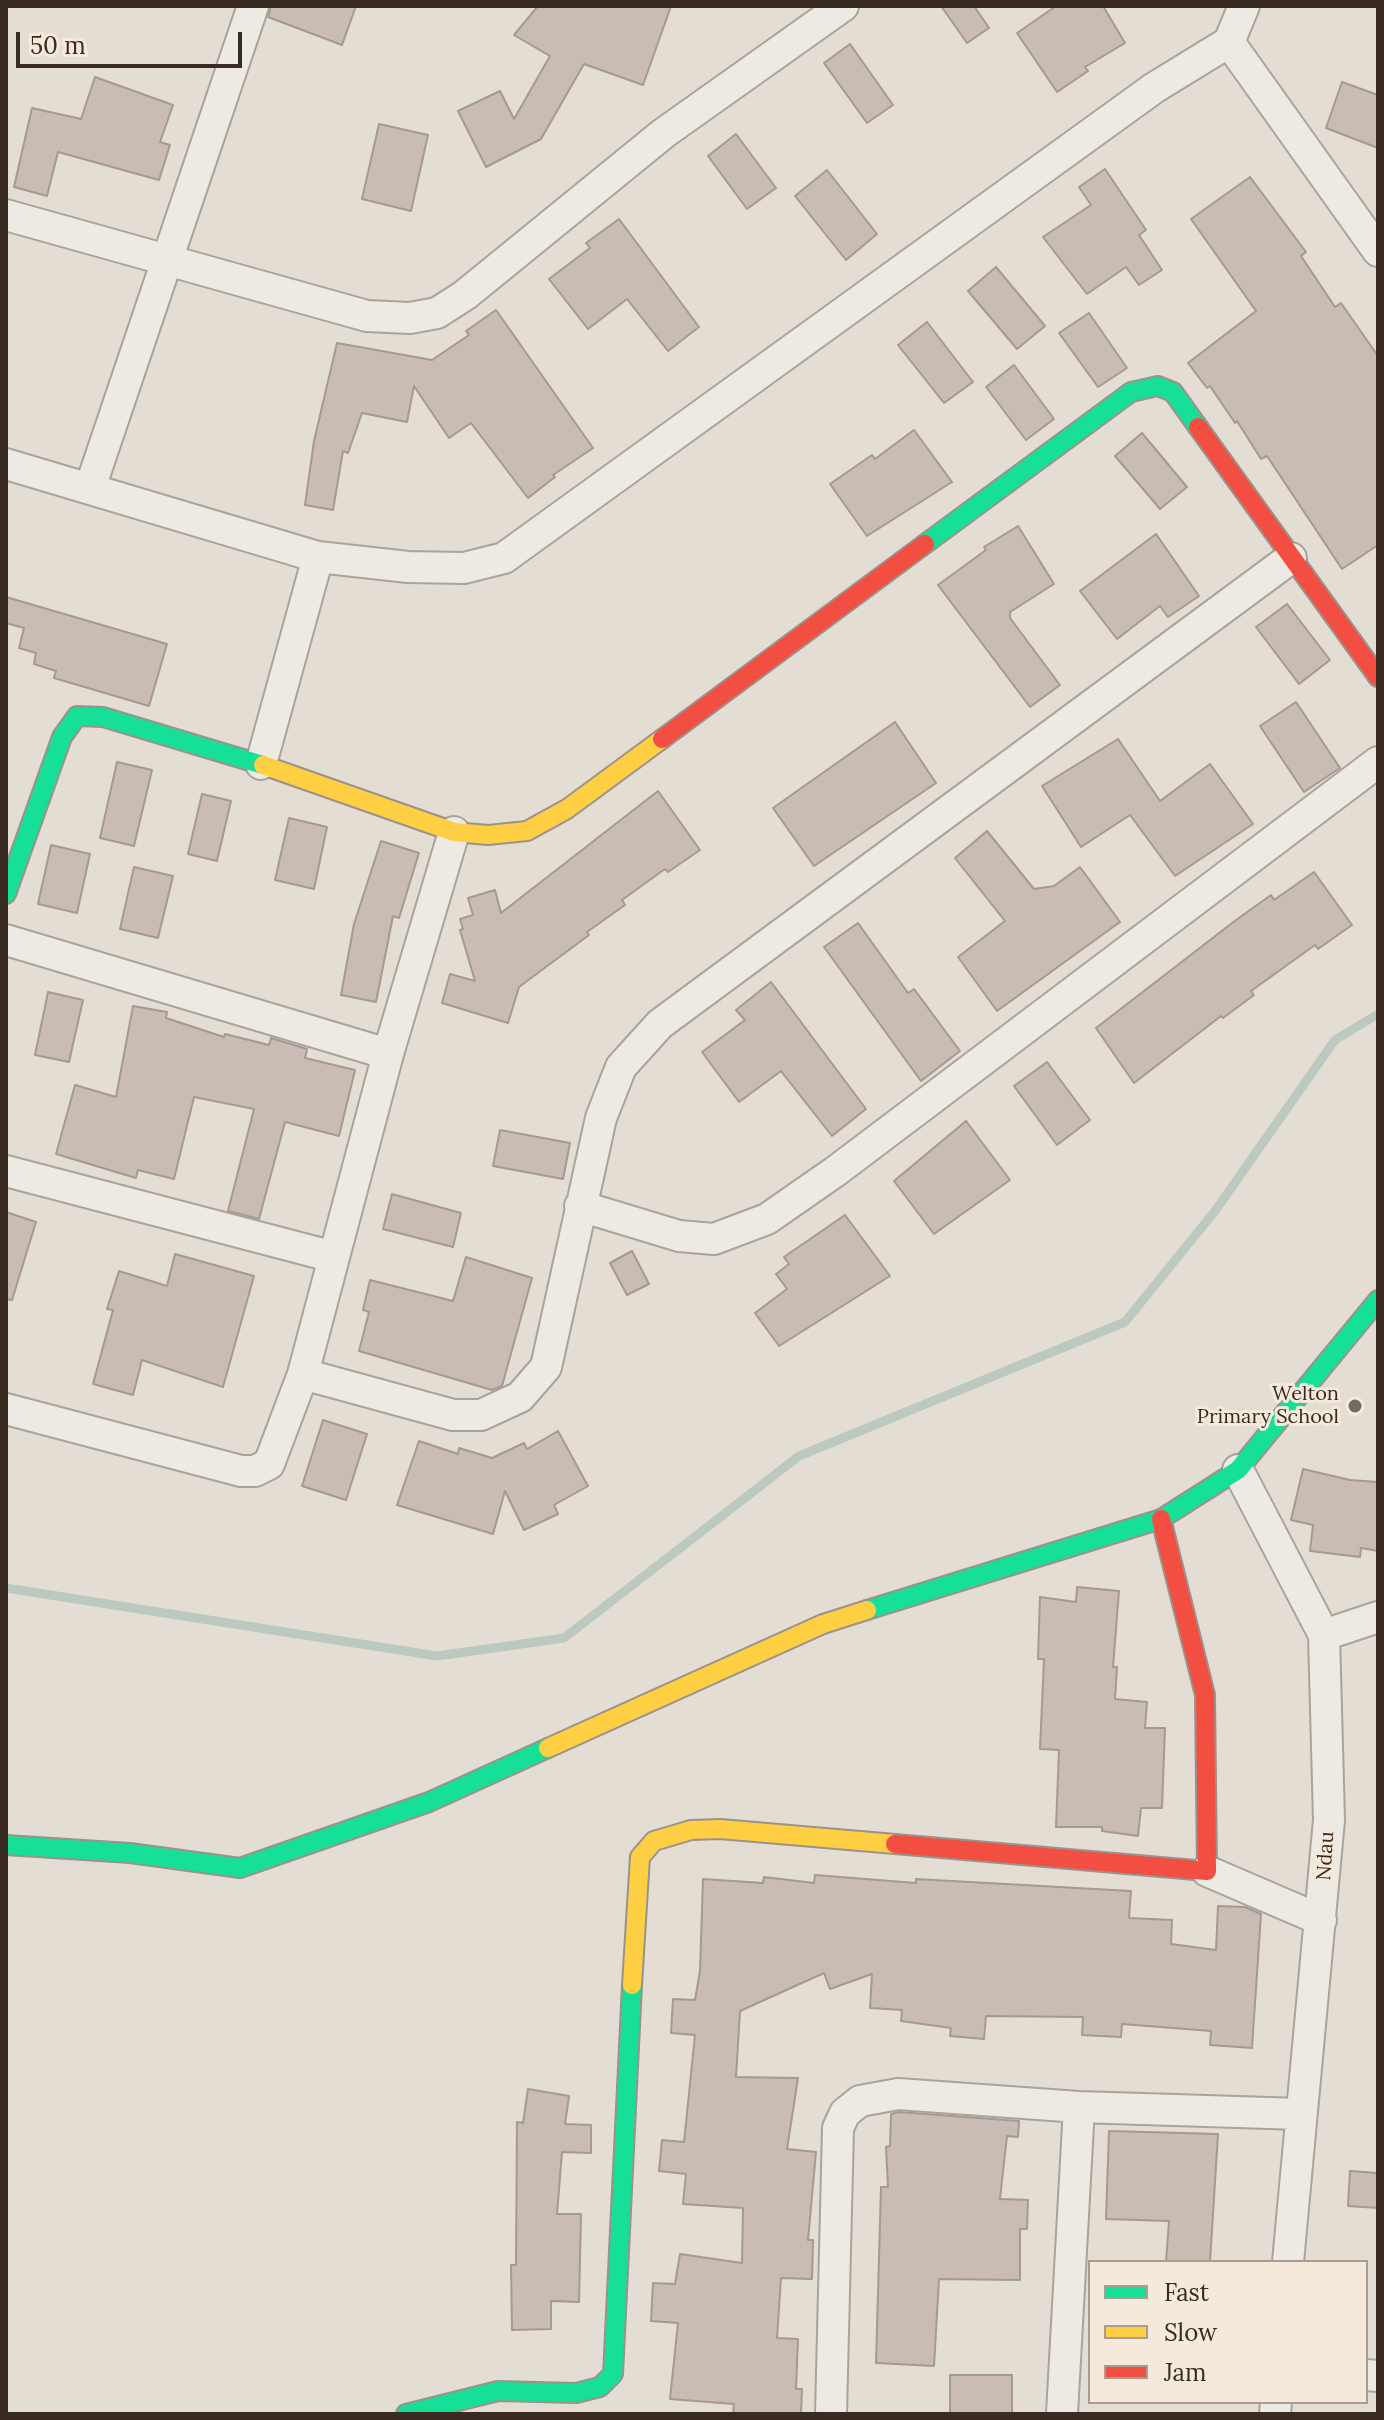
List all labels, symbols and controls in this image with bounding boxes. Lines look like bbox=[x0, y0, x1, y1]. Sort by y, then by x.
scale bar bbox=[20, 16, 246, 66]
text: 50 m bbox=[30, 30, 86, 61]
place label: Welton Primary School bbox=[1197, 1382, 1339, 1429]
marker: Welton Primary School bbox=[1346, 1397, 1364, 1415]
street label: Ndau bbox=[1312, 1831, 1340, 1881]
legend bbox=[1088, 2260, 1368, 2404]
text: Fast bbox=[1164, 2277, 1209, 2308]
text: Slow bbox=[1164, 2317, 1217, 2348]
text: Jam bbox=[1164, 2357, 1206, 2388]

